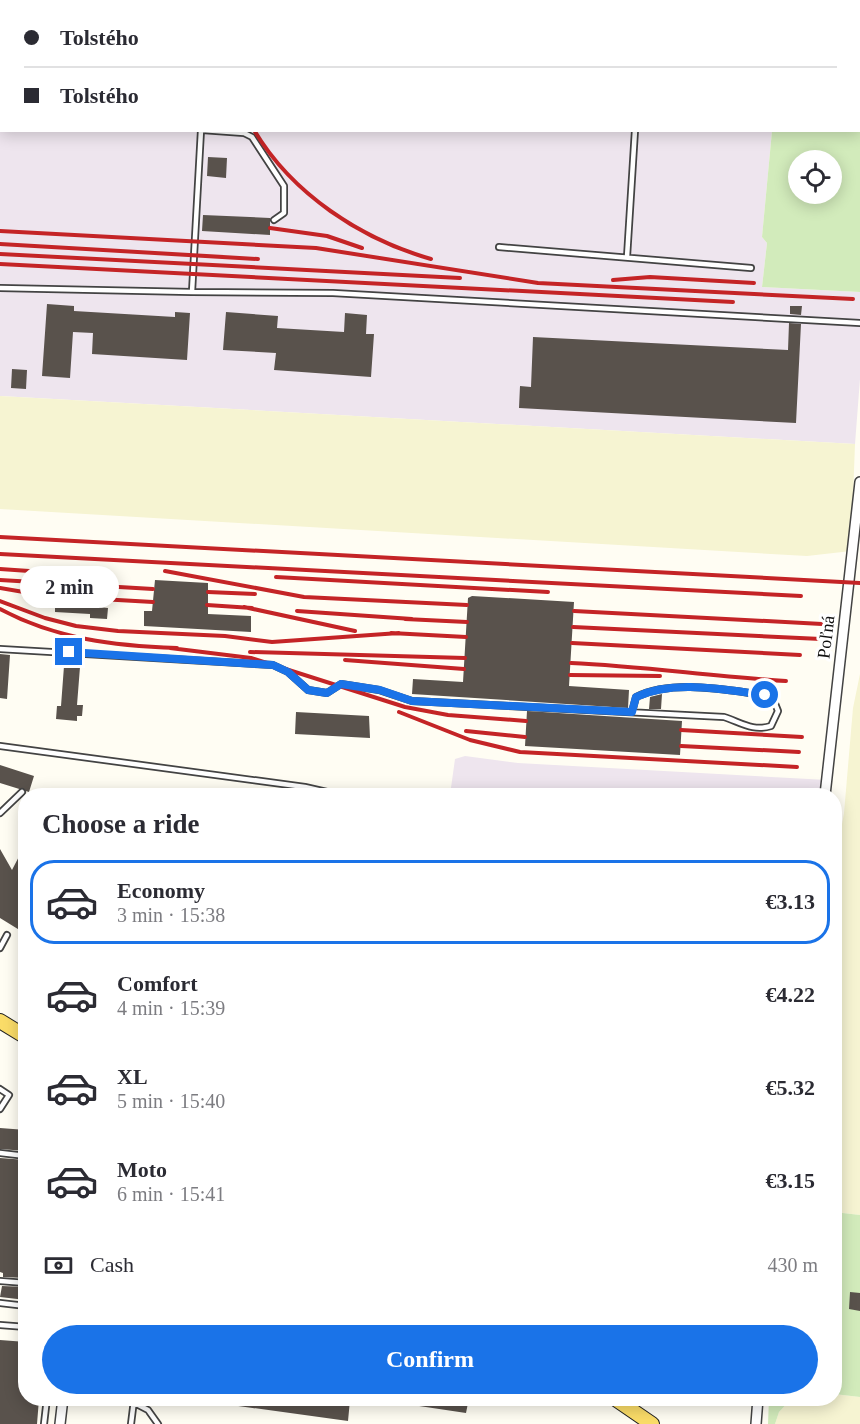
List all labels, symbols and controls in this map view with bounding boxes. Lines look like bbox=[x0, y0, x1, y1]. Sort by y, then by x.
text: Tolstého bbox=[60, 25, 139, 50]
text: Tolstého bbox=[60, 83, 139, 108]
map controls bbox=[788, 150, 842, 204]
button: locate bbox=[788, 150, 842, 204]
callout: 2 min bbox=[20, 565, 118, 607]
text: 2 min bbox=[45, 576, 94, 598]
street label: Poľná bbox=[813, 614, 839, 660]
route end bbox=[55, 638, 82, 665]
route start bbox=[751, 681, 778, 708]
text: Choose a ride bbox=[42, 809, 200, 839]
icon: car bbox=[45, 875, 99, 929]
text: Economy bbox=[117, 878, 205, 903]
text: €3.13 bbox=[766, 889, 815, 914]
text: 3 min · 15:38 bbox=[117, 904, 225, 926]
icon: car bbox=[45, 968, 99, 1022]
text: Comfort bbox=[117, 971, 198, 996]
text: €4.22 bbox=[766, 982, 815, 1007]
text: 4 min · 15:39 bbox=[117, 997, 225, 1019]
icon: car bbox=[45, 1061, 99, 1115]
text: XL bbox=[117, 1064, 148, 1089]
text: €5.32 bbox=[766, 1075, 815, 1100]
text: 5 min · 15:40 bbox=[117, 1090, 225, 1112]
icon: car bbox=[45, 1154, 99, 1208]
text: Moto bbox=[117, 1157, 167, 1182]
text: €3.15 bbox=[766, 1168, 815, 1193]
text: 6 min · 15:41 bbox=[117, 1183, 225, 1205]
icon: cash bbox=[42, 1249, 75, 1282]
text: Cash bbox=[90, 1252, 134, 1277]
text: 430 m bbox=[767, 1254, 818, 1276]
button: Confirm bbox=[42, 1325, 818, 1394]

